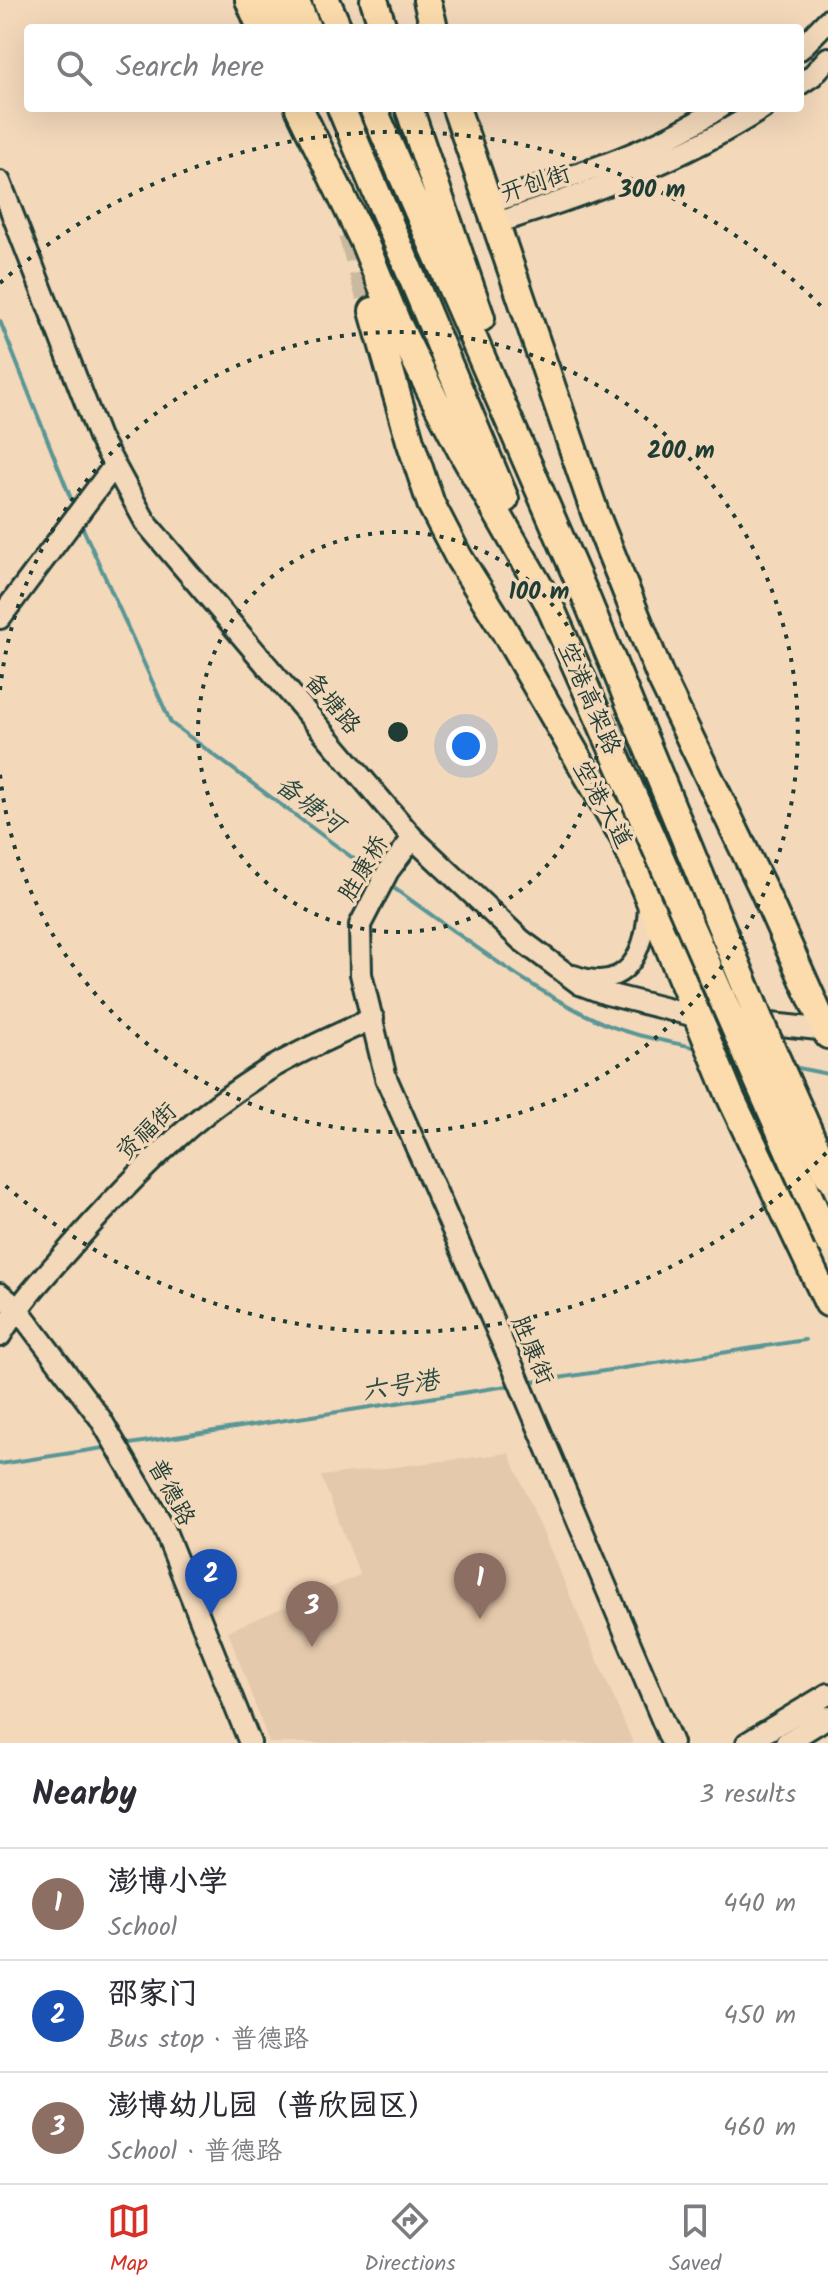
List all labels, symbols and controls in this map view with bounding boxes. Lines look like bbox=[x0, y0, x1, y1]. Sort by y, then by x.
search box bbox=[24, 24, 804, 112]
text: Search here bbox=[116, 44, 264, 92]
icon: search bbox=[52, 46, 96, 90]
street label: 开创街 bbox=[495, 155, 576, 214]
text: 300 m bbox=[618, 171, 685, 210]
text: 200 m bbox=[647, 432, 715, 471]
text: 100 m bbox=[509, 573, 569, 612]
street label: 空港高架路 bbox=[546, 636, 631, 761]
street label: 备塘路 bbox=[294, 664, 370, 744]
centre of rings bbox=[384, 718, 412, 746]
your location bbox=[446, 726, 486, 766]
street label: 空港大道 bbox=[561, 753, 642, 856]
water label: 备塘河 bbox=[265, 765, 356, 848]
street label: 胜康桥 bbox=[329, 828, 400, 910]
street label: 资福街 bbox=[107, 1093, 187, 1171]
street label: 胜康街 bbox=[500, 1310, 564, 1391]
water label: 六号港 bbox=[359, 1360, 445, 1414]
street label: 普德路 bbox=[137, 1452, 205, 1534]
pin: 2 bbox=[185, 1549, 237, 1615]
pin: 1 bbox=[454, 1553, 506, 1619]
pin: 3 bbox=[286, 1581, 338, 1647]
text: Nearby bbox=[32, 1768, 137, 1822]
text: 3 results bbox=[699, 1774, 796, 1816]
text: 澎博小学 bbox=[108, 1859, 228, 1907]
text: 1 bbox=[54, 1883, 62, 1925]
text: 440 m bbox=[723, 1883, 796, 1925]
text: School bbox=[108, 1907, 177, 1949]
text: 邵家门 bbox=[108, 1971, 198, 2019]
text: 2 bbox=[50, 1995, 66, 2037]
text: 450 m bbox=[724, 1995, 796, 2037]
text: Bus stop · 普德路 bbox=[108, 2019, 309, 2061]
text: 澎博幼儿园（普欣园区） bbox=[108, 2083, 438, 2131]
text: 3 bbox=[51, 2107, 65, 2149]
text: 460 m bbox=[723, 2107, 796, 2149]
text: School · 普德路 bbox=[108, 2131, 282, 2173]
tab: Map bbox=[107, 2199, 151, 2282]
tab: Directions bbox=[364, 2199, 456, 2282]
tab: Saved bbox=[669, 2199, 721, 2282]

